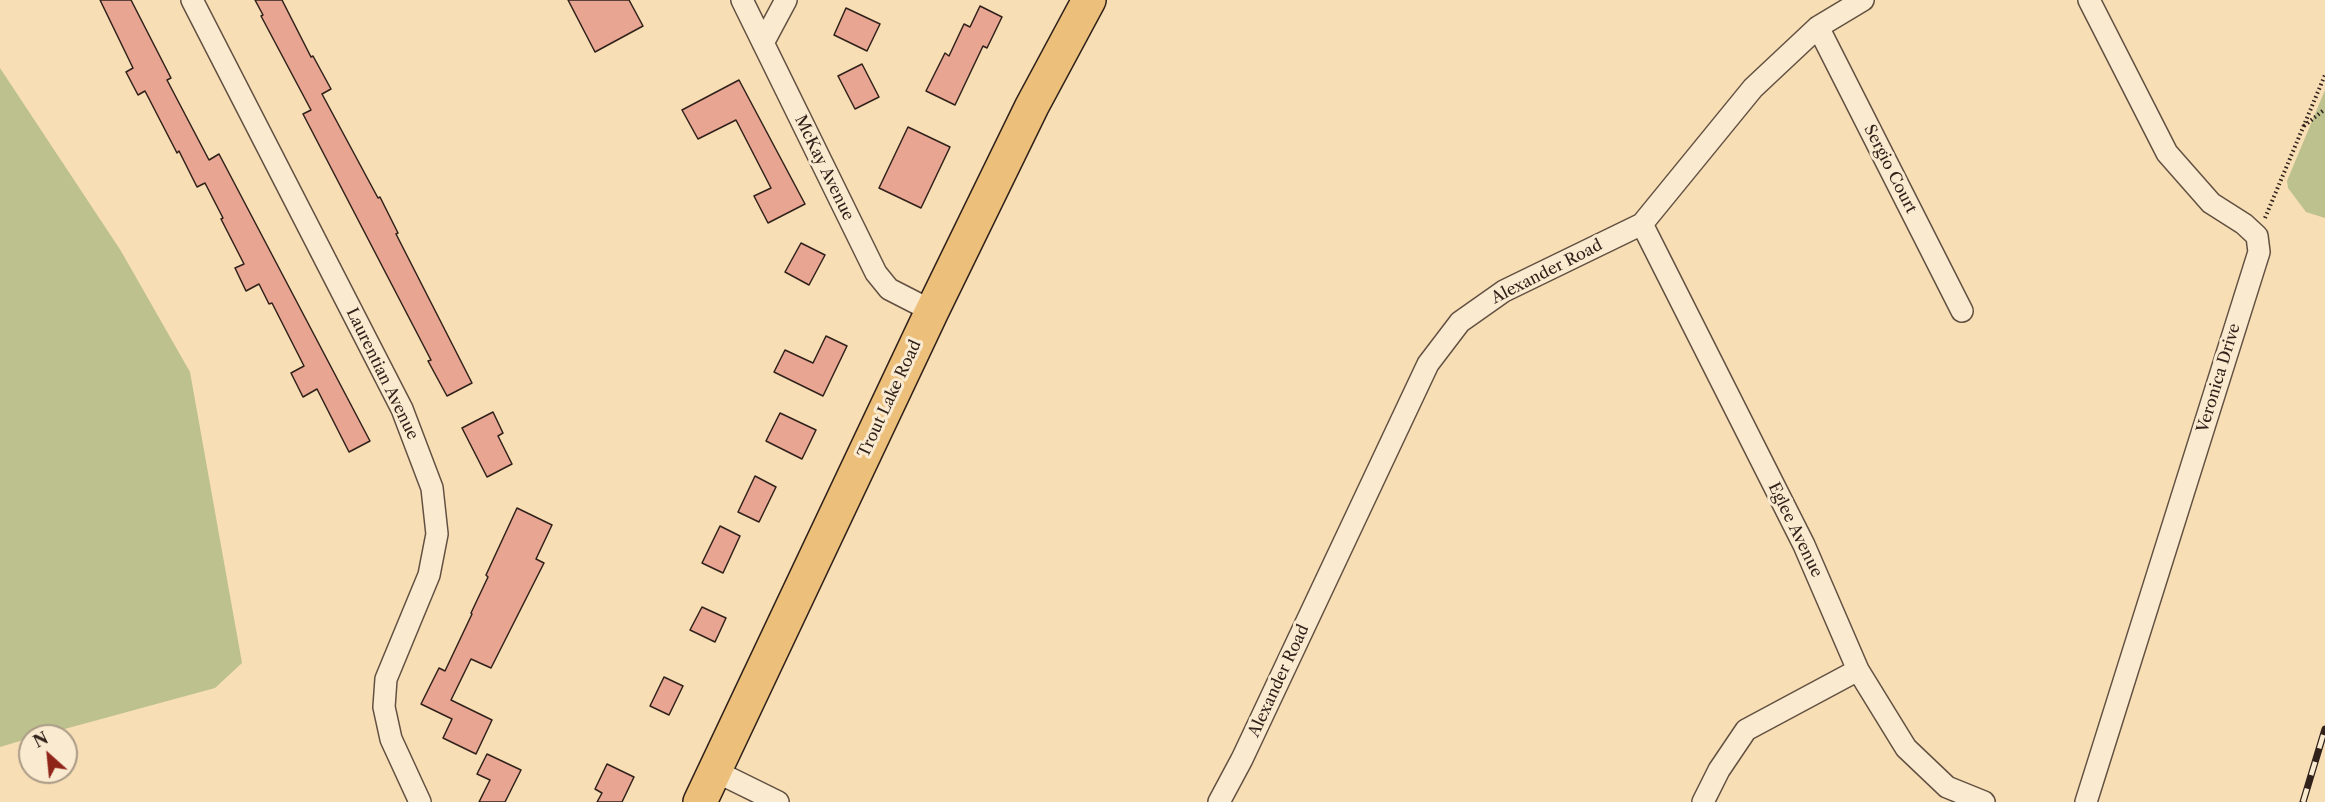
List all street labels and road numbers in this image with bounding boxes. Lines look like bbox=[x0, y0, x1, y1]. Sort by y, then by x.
street label: McKay Avenue bbox=[790, 112, 858, 224]
street label: Sergio Court bbox=[1859, 121, 1921, 217]
street label: Alexander Road bbox=[1488, 236, 1606, 308]
street label: Laurentian Avenue bbox=[342, 305, 422, 443]
street label: Veronica Drive bbox=[2193, 321, 2245, 435]
street label: Trout Lake Road bbox=[854, 337, 926, 461]
street label: Eglee Avenue bbox=[1764, 479, 1826, 581]
street label: Alexander Road bbox=[1245, 622, 1313, 740]

